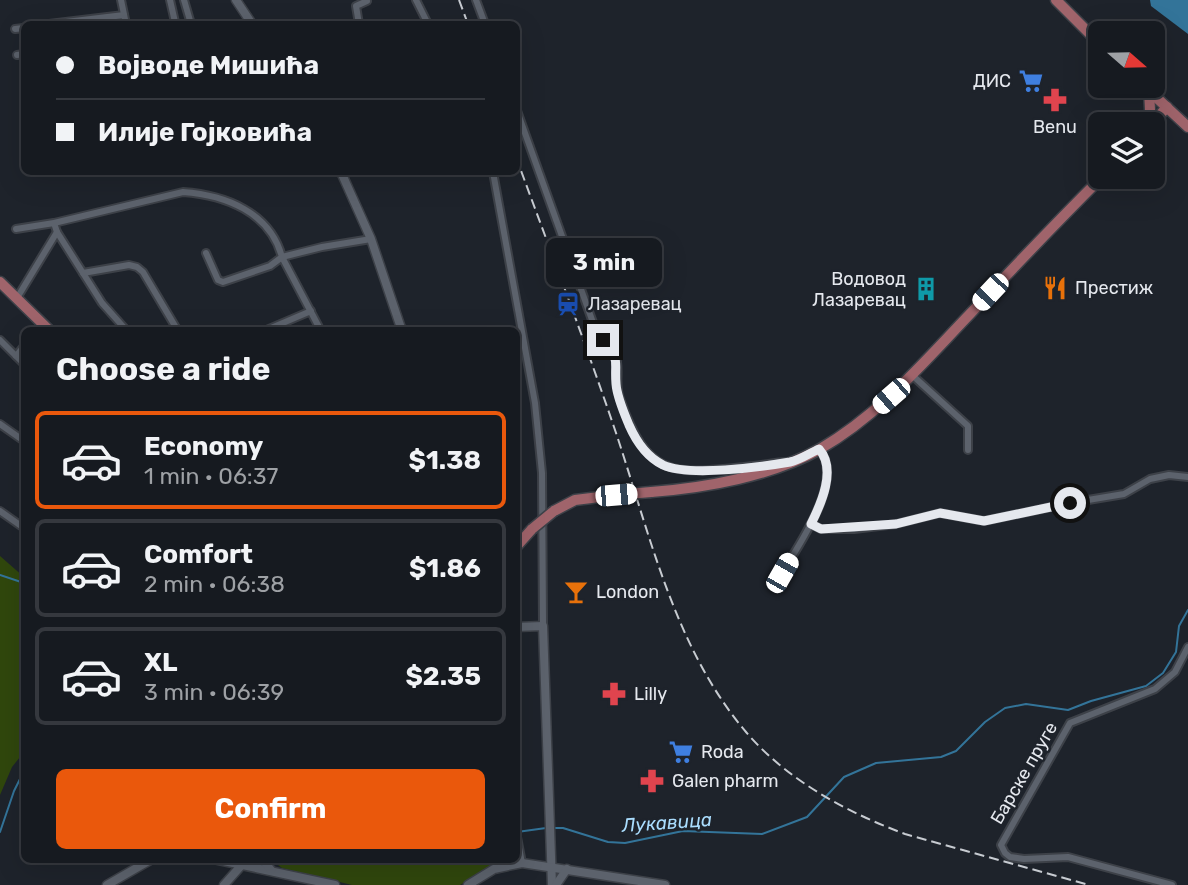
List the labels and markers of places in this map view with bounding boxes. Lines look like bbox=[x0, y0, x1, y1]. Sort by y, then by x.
supermarket icon: ДИС bbox=[1017, 67, 1045, 95]
place label: ДИС bbox=[973, 70, 1011, 92]
pharmacy icon: Benu bbox=[1041, 86, 1069, 114]
place label: Benu bbox=[1033, 116, 1077, 138]
place label: Водовод Лазаревац bbox=[812, 268, 906, 311]
restaurant icon: Престиж bbox=[1041, 274, 1069, 302]
building icon: Водовод Лазаревац bbox=[912, 275, 940, 303]
place label: Престиж bbox=[1075, 277, 1153, 299]
station icon: Лазаревац bbox=[554, 290, 582, 318]
place label: Лазаревац bbox=[588, 293, 682, 315]
bar icon: London bbox=[562, 578, 590, 606]
place label: London bbox=[596, 581, 659, 603]
pharmacy icon: Lilly bbox=[600, 680, 628, 708]
place label: Lilly bbox=[634, 683, 667, 705]
supermarket icon: Roda bbox=[667, 738, 695, 766]
place label: Roda bbox=[701, 741, 744, 763]
pharmacy icon: Galen pharm bbox=[638, 767, 666, 795]
place label: Galen pharm bbox=[672, 770, 778, 792]

